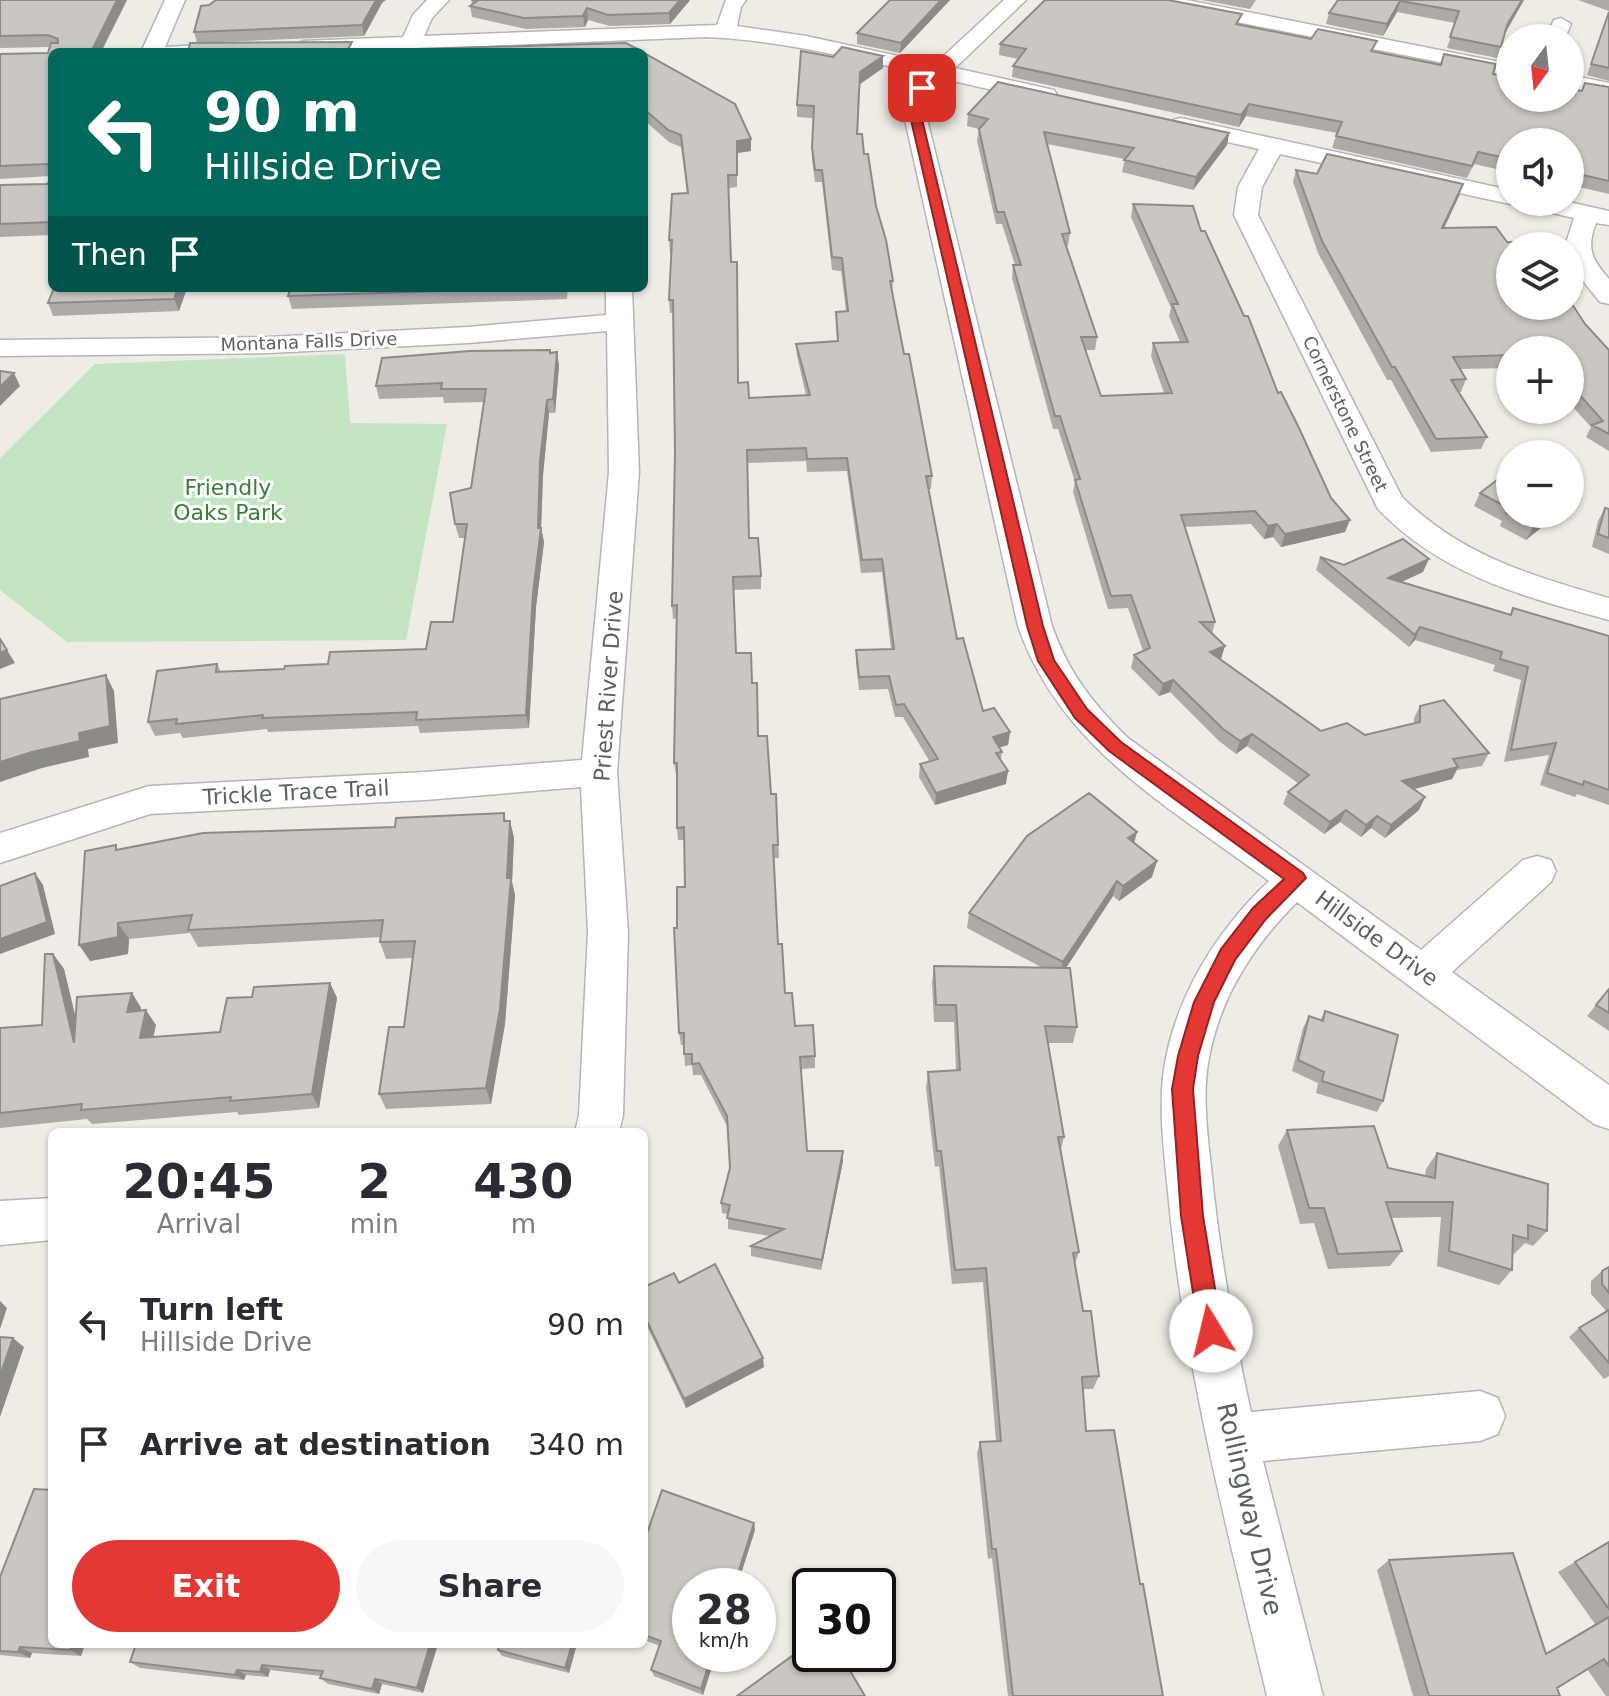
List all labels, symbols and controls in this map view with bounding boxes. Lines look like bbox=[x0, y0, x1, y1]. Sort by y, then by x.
north arrow bbox=[1496, 24, 1584, 112]
map controls bbox=[1496, 24, 1584, 528]
pin bbox=[888, 54, 956, 122]
icon: arrive bbox=[900, 66, 944, 110]
text: 90 m bbox=[204, 79, 360, 144]
icon: left bbox=[72, 80, 176, 184]
button: sound bbox=[1496, 128, 1584, 216]
text: Hillside Drive bbox=[204, 146, 442, 187]
icon: arrive bbox=[163, 232, 207, 276]
button: layers bbox=[1496, 232, 1584, 320]
text: Then bbox=[72, 237, 147, 272]
street label: Montana Falls Drive bbox=[220, 328, 398, 355]
street label: Cornerstone Street bbox=[1299, 332, 1392, 495]
button: + bbox=[1496, 336, 1584, 424]
button: − bbox=[1496, 440, 1584, 528]
park label: Friendly Oaks Park bbox=[173, 475, 283, 525]
street label: Priest River Drive bbox=[589, 590, 628, 782]
street label: Trickle Trace Trail bbox=[201, 775, 390, 810]
street label: Hillside Drive bbox=[1310, 885, 1443, 991]
text: 20:45 bbox=[122, 1153, 275, 1209]
text: 2 bbox=[358, 1153, 391, 1209]
text: 430 bbox=[473, 1153, 573, 1209]
text: Arrival bbox=[157, 1209, 241, 1239]
text: min bbox=[350, 1209, 399, 1239]
text: m bbox=[511, 1209, 536, 1239]
position arrow bbox=[1169, 1289, 1253, 1373]
text: Turn left bbox=[140, 1292, 283, 1327]
icon: left bbox=[72, 1302, 116, 1346]
text: 90 m bbox=[547, 1307, 624, 1342]
text: Hillside Drive bbox=[140, 1327, 312, 1357]
street label: Rollingway Drive bbox=[1211, 1400, 1289, 1618]
icon: arrive bbox=[72, 1422, 116, 1466]
text: Arrive at destination bbox=[140, 1427, 491, 1462]
text: 340 m bbox=[528, 1427, 624, 1462]
button: Exit bbox=[72, 1540, 340, 1632]
button: Share bbox=[356, 1540, 624, 1632]
speed limit sign: 30 bbox=[792, 1568, 896, 1672]
text: 28 bbox=[696, 1587, 752, 1633]
text: km/h bbox=[699, 1628, 749, 1652]

